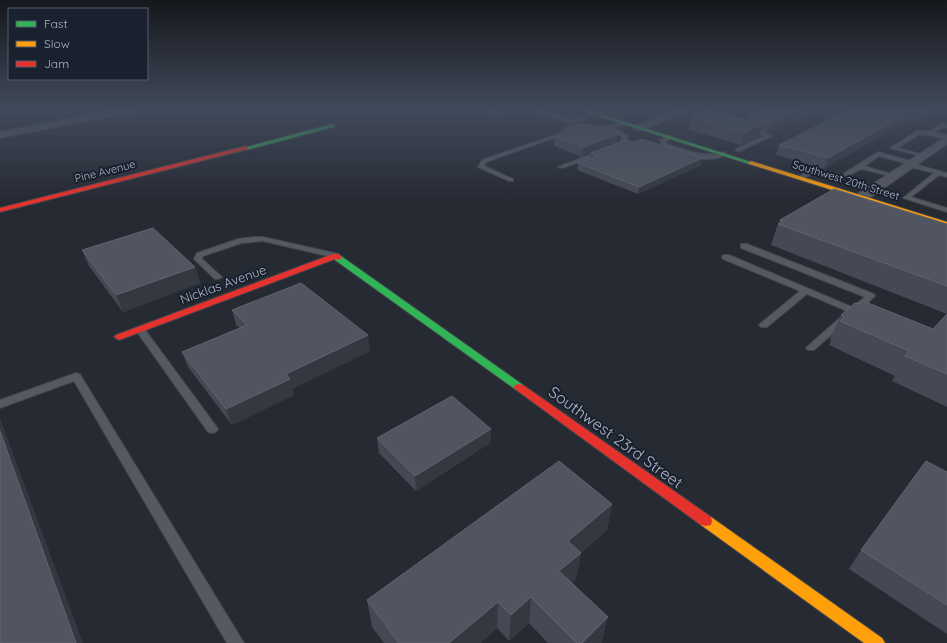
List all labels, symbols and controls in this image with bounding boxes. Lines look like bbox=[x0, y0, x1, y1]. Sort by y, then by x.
legend bbox=[8, 8, 148, 80]
text: Fast bbox=[44, 16, 68, 31]
text: Slow bbox=[44, 36, 70, 51]
text: Jam bbox=[44, 56, 69, 71]
street label: Pine Avenue bbox=[73, 157, 137, 185]
street label: Southwest 20th Street bbox=[791, 157, 901, 203]
street label: Nicklas Avenue bbox=[178, 261, 268, 307]
street label: Southwest 23rd Street bbox=[545, 381, 687, 493]

